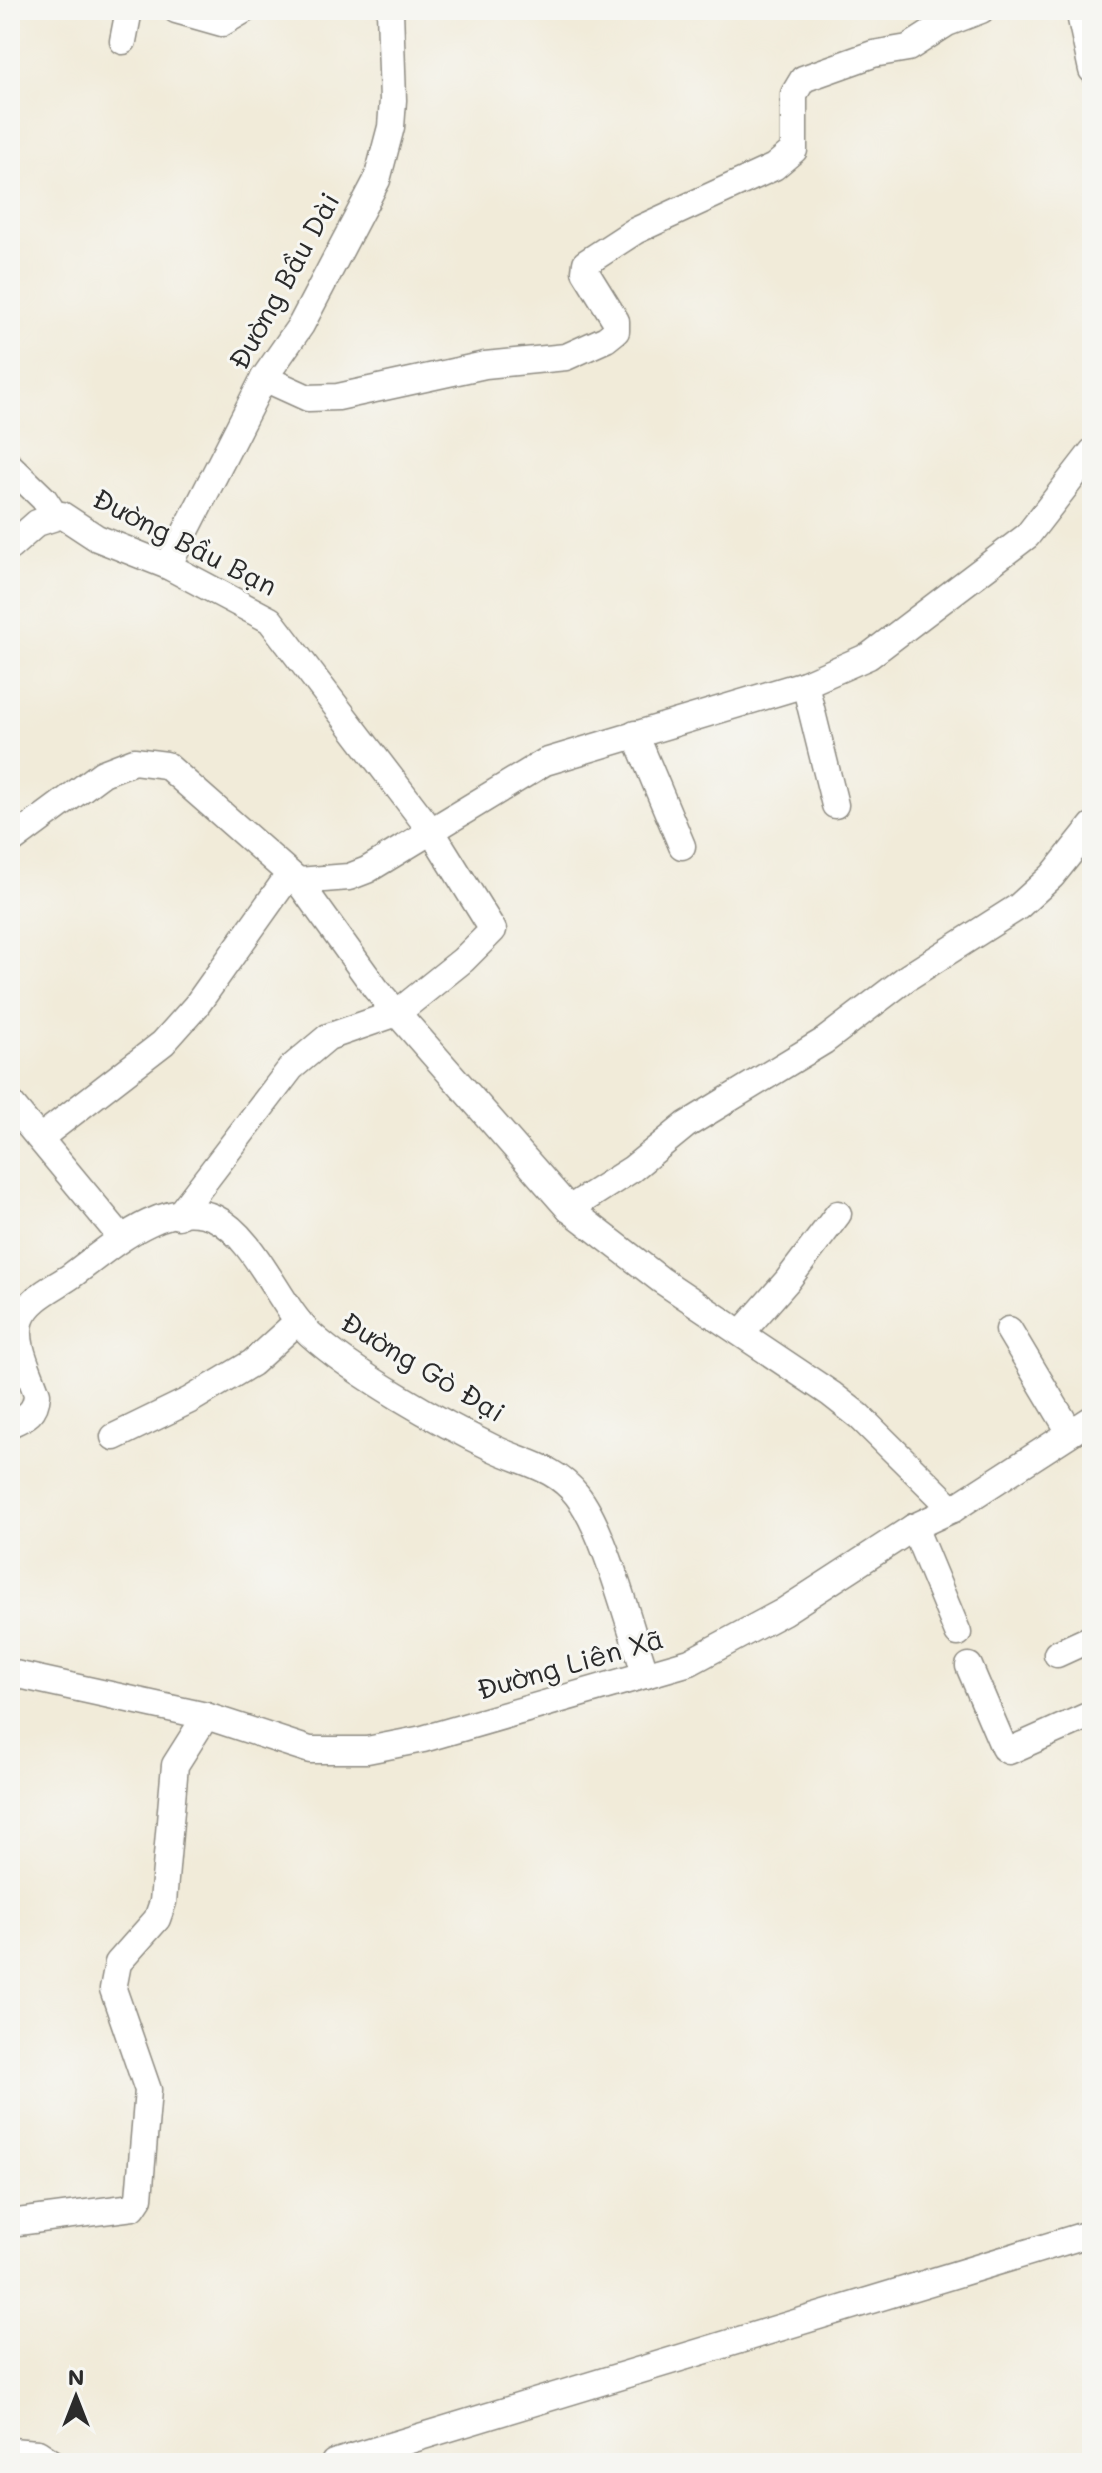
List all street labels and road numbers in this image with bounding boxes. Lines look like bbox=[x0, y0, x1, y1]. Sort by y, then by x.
street label: Đường Bầu Dài bbox=[220, 186, 347, 375]
street label: Đường Bầu Bạn bbox=[87, 479, 284, 603]
street label: Đường Gò Đại bbox=[335, 1303, 512, 1429]
street label: Đường Liên Xã bbox=[472, 1619, 667, 1707]

